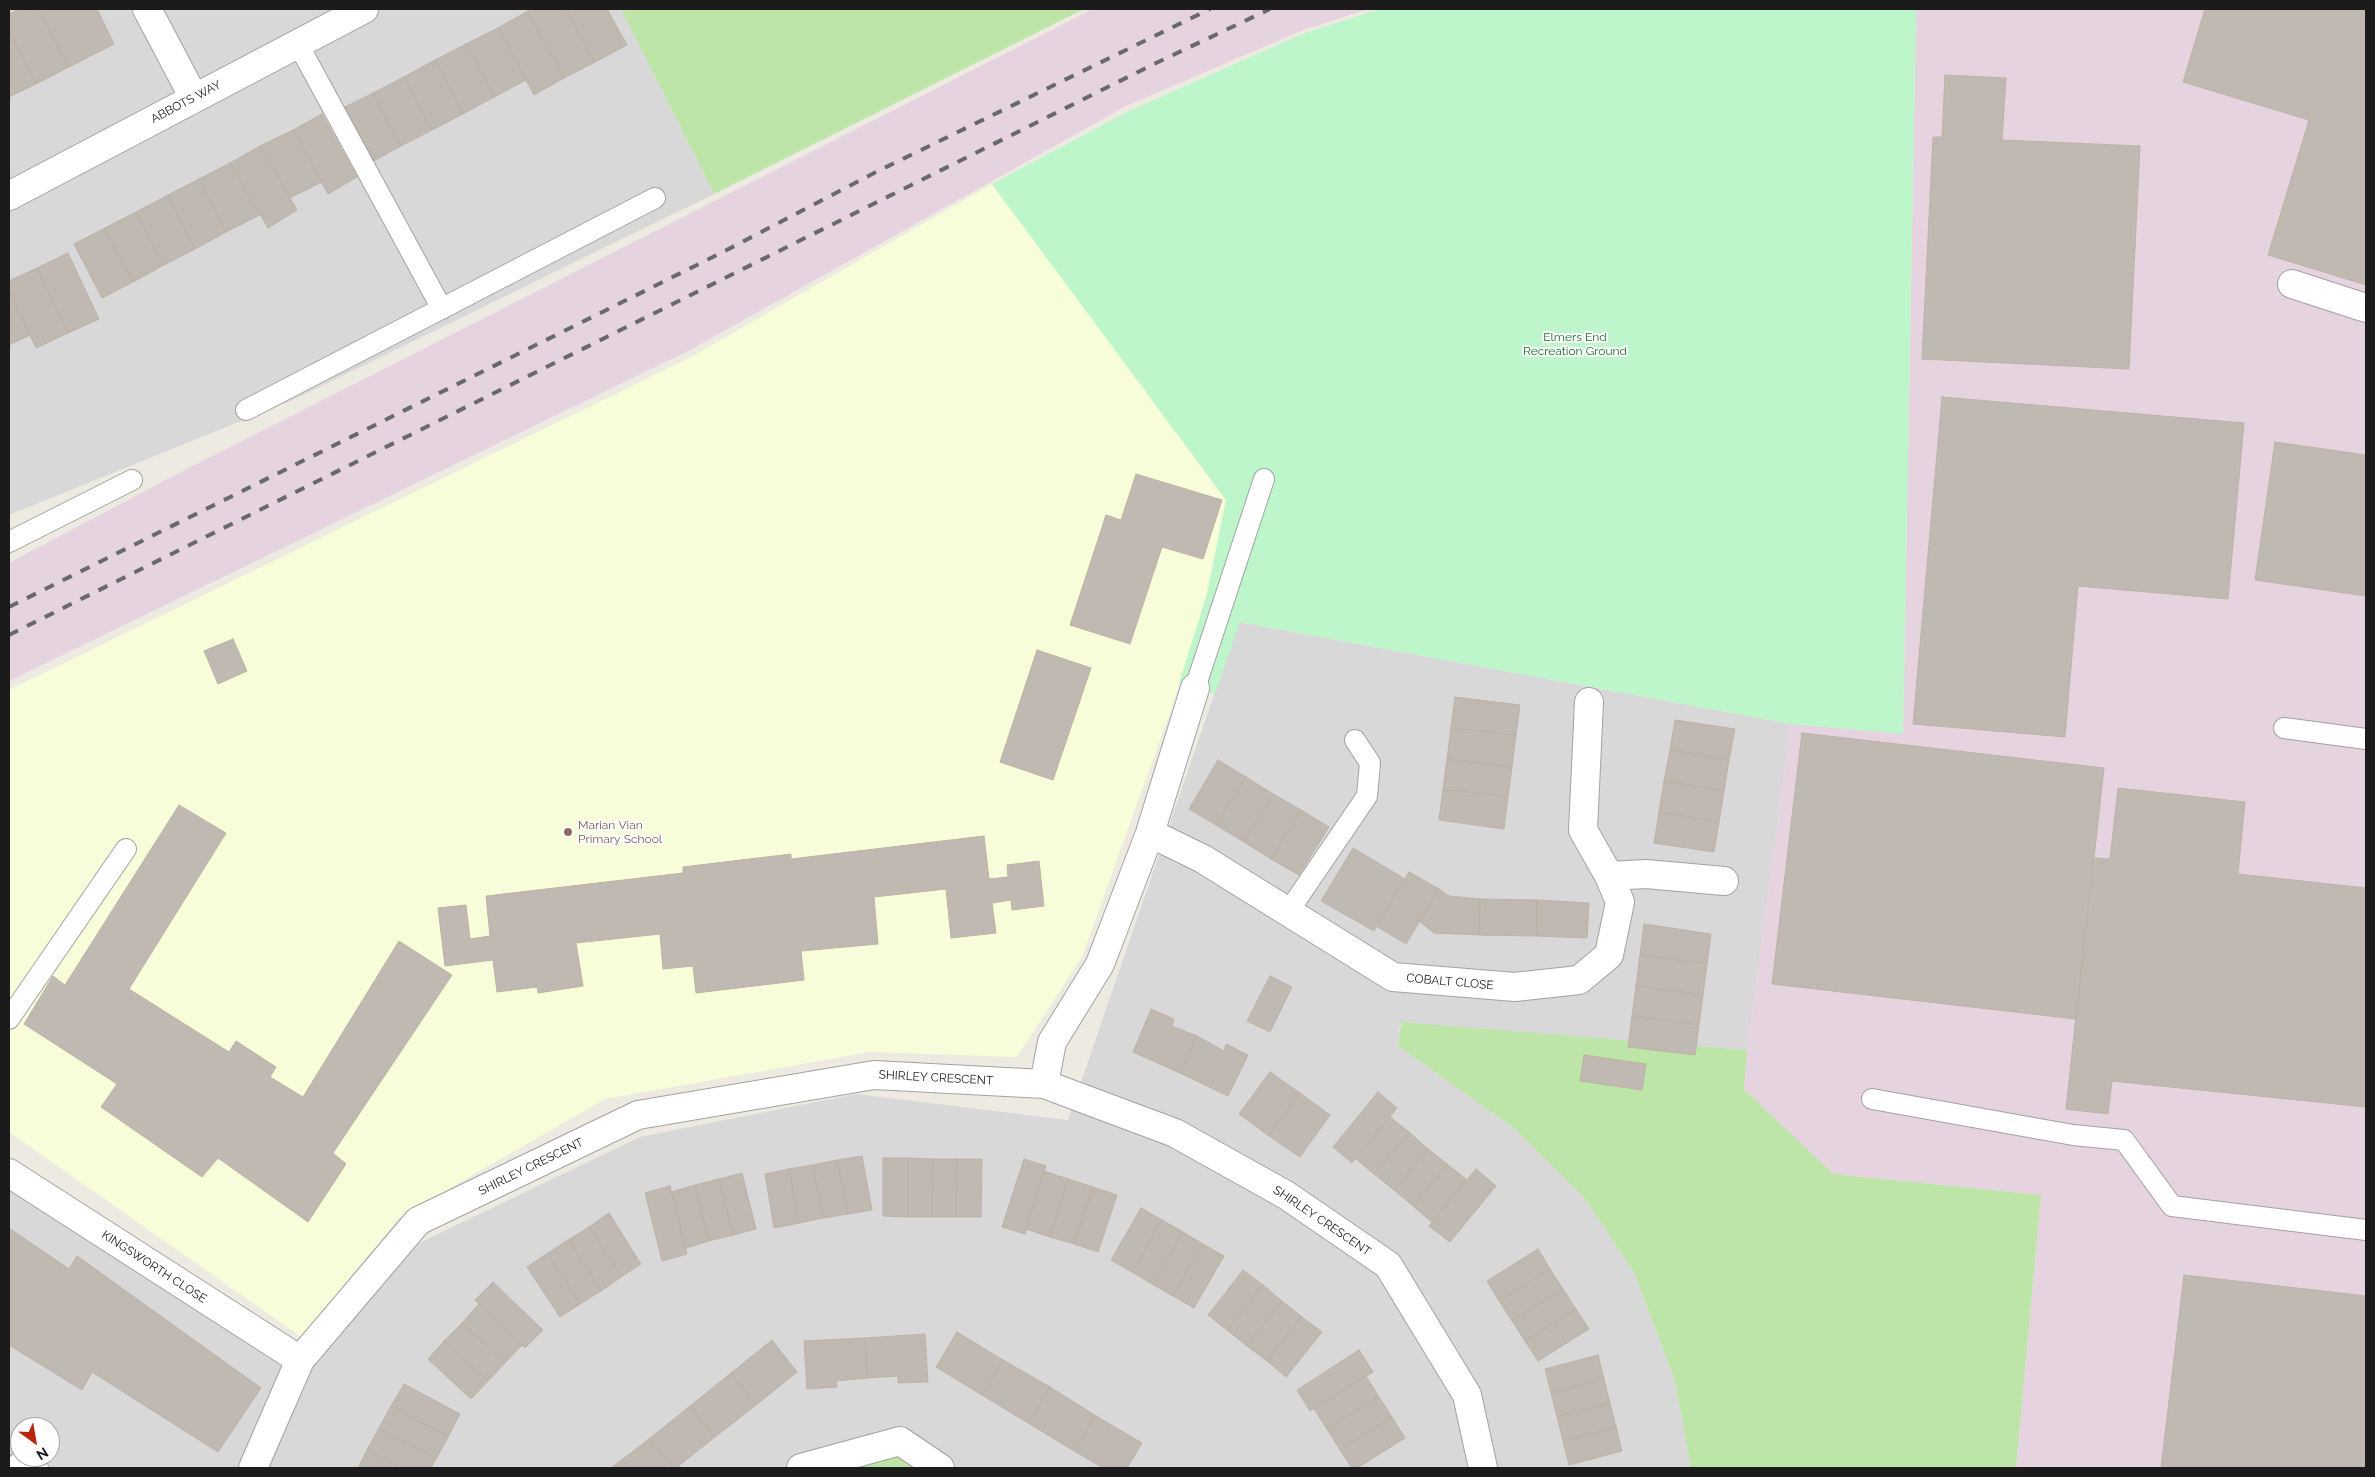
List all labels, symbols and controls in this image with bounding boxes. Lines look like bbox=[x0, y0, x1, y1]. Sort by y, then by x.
street label: ABBOTS WAY bbox=[149, 78, 223, 126]
park label: Elmers End Recreation Ground bbox=[1523, 330, 1627, 358]
place label: Marian Vian Primary School bbox=[578, 818, 662, 846]
marker: Marian Vian Primary School bbox=[562, 826, 574, 838]
street label: COBALT CLOSE bbox=[1406, 971, 1494, 993]
street label: SHIRLEY CRESCENT bbox=[878, 1068, 994, 1088]
street label: SHIRLEY CRESCENT bbox=[476, 1135, 586, 1199]
street label: SHIRLEY CRESCENT bbox=[1270, 1183, 1374, 1259]
street label: KINGSWORTH CLOSE bbox=[99, 1228, 209, 1306]
north arrow bbox=[10, 1417, 60, 1467]
text: N bbox=[34, 1444, 51, 1463]

